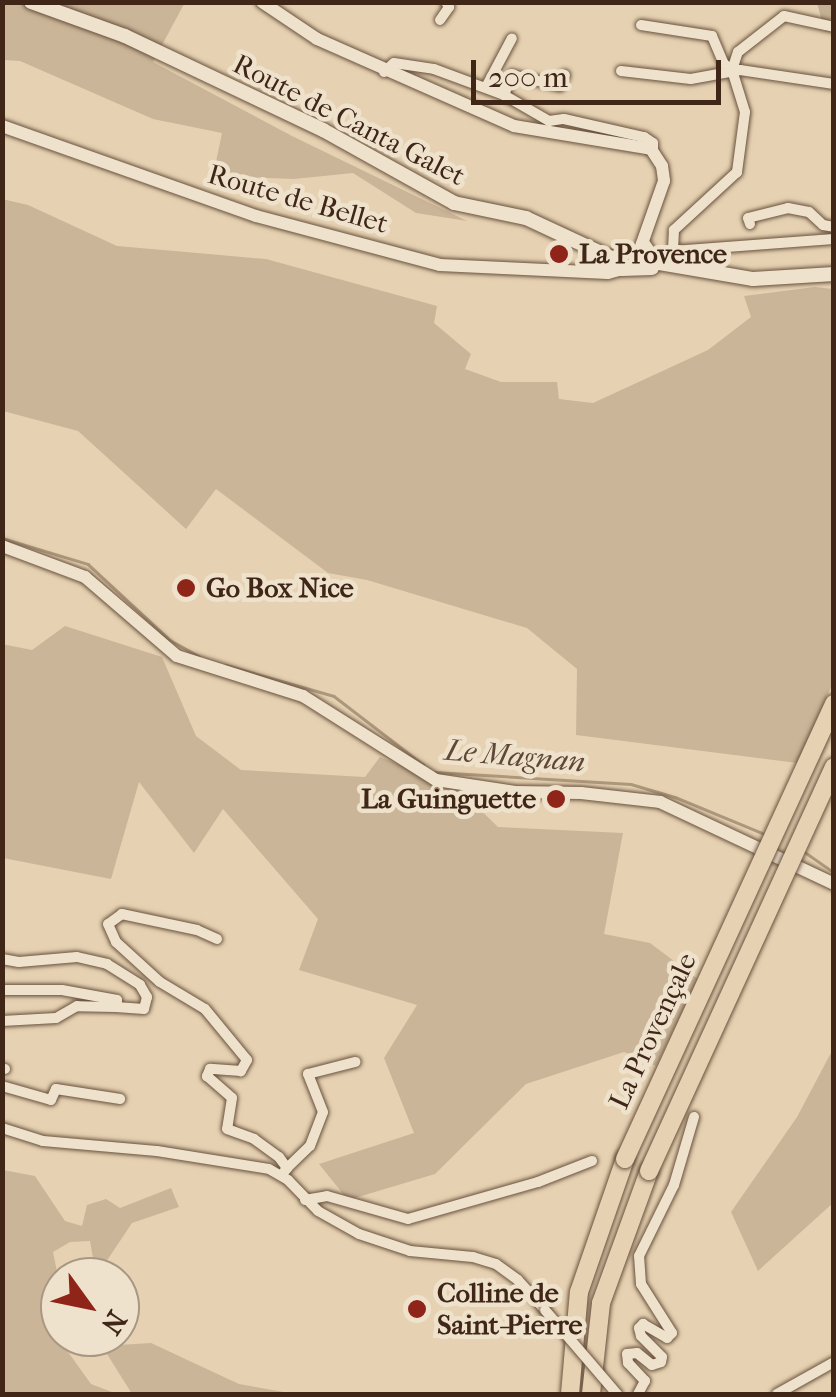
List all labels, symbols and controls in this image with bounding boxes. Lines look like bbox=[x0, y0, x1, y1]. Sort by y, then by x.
scale bar bbox=[476, 40, 726, 102]
street label: Route de Canta Galet bbox=[228, 47, 470, 193]
text: 200 m bbox=[488, 60, 568, 95]
street label: Route de Bellet bbox=[204, 157, 392, 241]
place label: La Provence bbox=[579, 237, 727, 271]
marker: La Provence bbox=[548, 243, 570, 265]
place label: Go Box Nice bbox=[206, 571, 354, 605]
marker: Go Box Nice bbox=[175, 577, 197, 599]
water label: Le Magnan bbox=[444, 733, 586, 781]
place label: La Guinguette bbox=[361, 782, 536, 816]
marker: La Guinguette bbox=[545, 788, 567, 810]
street label: La Provençale bbox=[602, 948, 704, 1114]
north arrow bbox=[40, 1257, 140, 1357]
place label: Colline de Saint-Pierre bbox=[437, 1276, 582, 1342]
marker: Colline de Saint-Pierre bbox=[406, 1298, 428, 1320]
text: N bbox=[94, 1305, 134, 1340]

